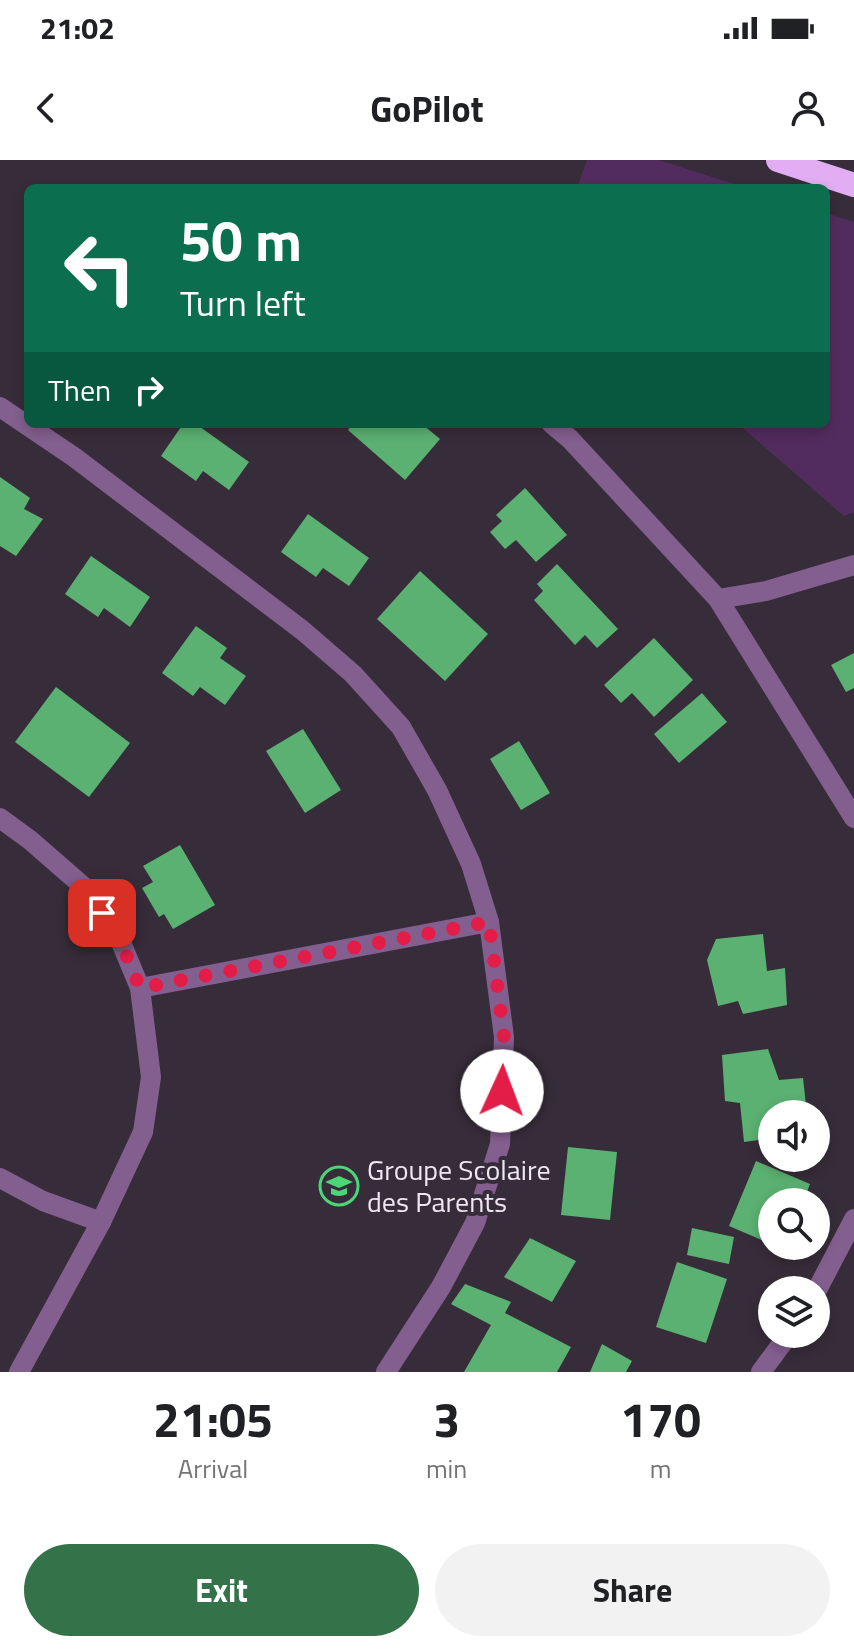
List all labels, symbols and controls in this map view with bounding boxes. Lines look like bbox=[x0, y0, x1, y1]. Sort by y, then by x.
text: 21:02 bbox=[40, 5, 115, 51]
text: GoPilot bbox=[370, 81, 484, 136]
icon: back bbox=[24, 86, 68, 130]
icon: person bbox=[786, 86, 830, 130]
text: 50 m bbox=[180, 198, 302, 283]
icon: left bbox=[48, 216, 152, 320]
text: Turn left bbox=[180, 275, 306, 330]
text: Then bbox=[48, 367, 111, 413]
icon: right bbox=[127, 368, 171, 412]
pin bbox=[68, 879, 136, 947]
icon: arrive bbox=[80, 891, 124, 935]
position arrow bbox=[460, 1049, 544, 1133]
map controls bbox=[758, 1100, 830, 1348]
button: sound bbox=[758, 1100, 830, 1172]
place label: Groupe Scolaire des Parents bbox=[367, 1148, 551, 1223]
school or university icon: Groupe Scolaire des Parents bbox=[318, 1165, 360, 1207]
button: search bbox=[758, 1188, 830, 1260]
button: layers bbox=[758, 1276, 830, 1348]
text: 21:05 bbox=[153, 1383, 273, 1456]
text: 3 bbox=[433, 1383, 460, 1456]
text: 170 bbox=[620, 1383, 701, 1456]
text: Arrival bbox=[178, 1449, 248, 1488]
text: min bbox=[426, 1449, 467, 1488]
text: m bbox=[650, 1449, 672, 1488]
button: Exit bbox=[24, 1544, 419, 1636]
button: Share bbox=[435, 1544, 830, 1636]

